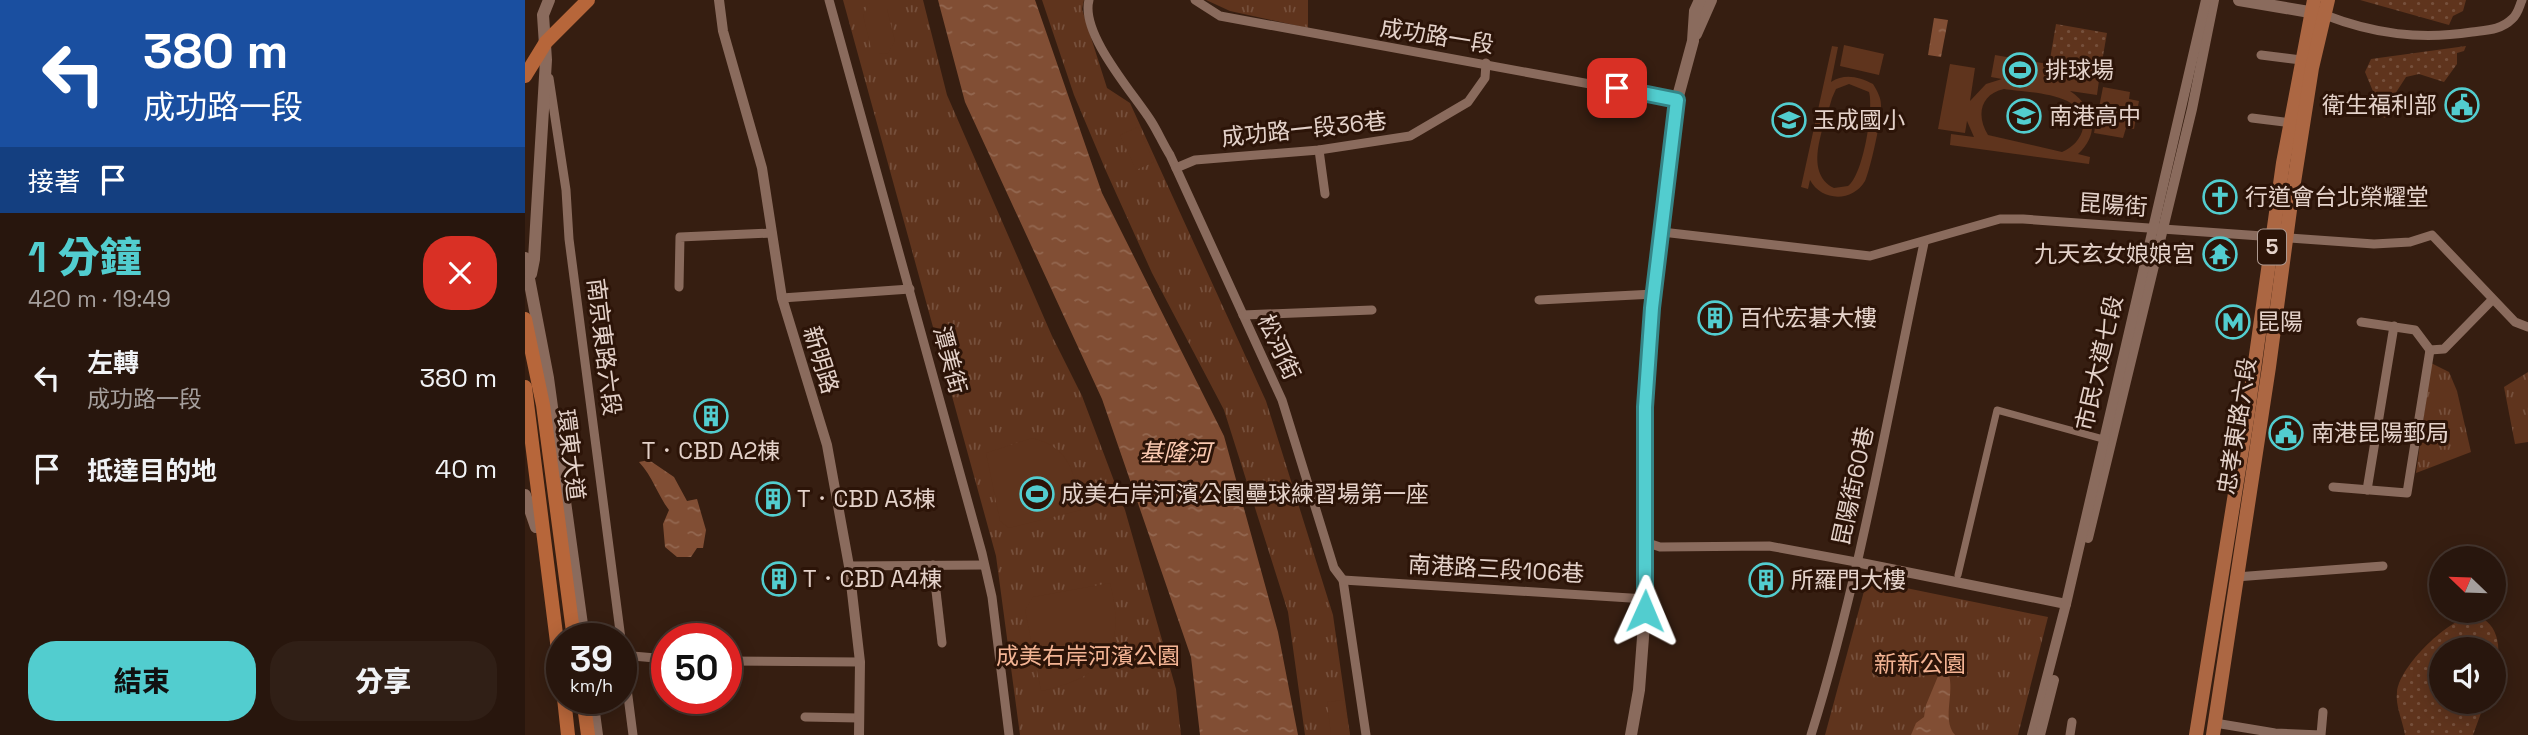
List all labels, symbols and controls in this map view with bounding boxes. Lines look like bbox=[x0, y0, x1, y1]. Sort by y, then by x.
street label: 成功路一段 bbox=[1378, 12, 1496, 60]
text: 380 m bbox=[143, 20, 288, 82]
icon: left bbox=[28, 28, 119, 119]
sports icon: 排球場 bbox=[2001, 51, 2039, 89]
place label: 排球場 bbox=[2045, 55, 2114, 85]
pin bbox=[1587, 58, 1647, 118]
icon: arrive bbox=[1598, 69, 1636, 107]
public building icon: 衛生福利部 bbox=[2443, 86, 2481, 124]
text: 成功路一段 bbox=[143, 87, 303, 127]
place label: 衛生福利部 bbox=[2322, 90, 2437, 120]
school or university icon: 南港高中 bbox=[2005, 97, 2043, 135]
school or university icon: 玉成國小 bbox=[1770, 101, 1808, 139]
place label: 南港高中 bbox=[2049, 101, 2141, 131]
street label: 成功路一段36巷 bbox=[1220, 105, 1388, 153]
place label: 玉成國小 bbox=[1813, 105, 1905, 135]
icon: arrive bbox=[94, 161, 132, 199]
text: 接著 bbox=[28, 165, 80, 199]
church icon: 行道會台北榮耀堂 bbox=[2201, 178, 2239, 216]
place label: 行道會台北榮耀堂 bbox=[2245, 182, 2429, 212]
street label: 昆陽街 bbox=[2078, 188, 2148, 222]
road number: 5 bbox=[2258, 230, 2286, 264]
text: 1 分鐘 bbox=[28, 231, 142, 284]
temple icon: 九天玄女娘娘宮 bbox=[2201, 235, 2239, 273]
button: close bbox=[423, 236, 497, 310]
place label: 九天玄女娘娘宮 bbox=[2034, 239, 2195, 269]
street label: 南京東路六段 bbox=[581, 277, 627, 417]
text: 420 m · 19:49 bbox=[28, 284, 171, 314]
street label: 市民大道七段 bbox=[2069, 292, 2129, 434]
building icon: 百代宏碁大樓 bbox=[1696, 299, 1734, 337]
place label: 百代宏碁大樓 bbox=[1739, 303, 1877, 333]
metro station icon: 昆陽 bbox=[2214, 303, 2252, 341]
place label: 昆陽 bbox=[2257, 307, 2303, 337]
street label: 松河街 bbox=[1251, 309, 1307, 385]
street label: 新明路 bbox=[797, 323, 845, 397]
street label: 潭美街 bbox=[927, 323, 973, 397]
text: 左轉 bbox=[87, 346, 139, 380]
street label: 忠孝東路六段 bbox=[2211, 356, 2263, 496]
icon: left bbox=[28, 359, 66, 397]
text: 380 m bbox=[419, 361, 497, 395]
text: 成功路一段 bbox=[87, 384, 202, 414]
building icon: T．CBD A2棟 bbox=[692, 397, 730, 435]
street label: 環東大道 bbox=[551, 408, 591, 502]
public building icon: 南港昆陽郵局 bbox=[2267, 414, 2305, 452]
place label: 南港昆陽郵局 bbox=[2311, 418, 2449, 448]
street label: 昆陽街60巷 bbox=[1826, 424, 1880, 548]
place label: T．CBD A2棟 bbox=[642, 436, 780, 466]
water label: 基隆河 bbox=[1139, 437, 1215, 468]
icon: arrive bbox=[28, 450, 66, 488]
text: 40 m bbox=[435, 452, 497, 486]
text: 抵達目的地 bbox=[87, 454, 217, 488]
sports icon: 成美右岸河濱公園壘球練習場第一座 bbox=[1018, 475, 1056, 513]
place label: 成美右岸河濱公園壘球練習場第一座 bbox=[1061, 479, 1429, 509]
building icon: T．CBD A3棟 bbox=[754, 480, 792, 518]
place label: T．CBD A3棟 bbox=[797, 484, 936, 514]
north arrow bbox=[2429, 546, 2506, 623]
map controls bbox=[2429, 546, 2506, 714]
street label: 南港路三段106巷 bbox=[1407, 549, 1585, 589]
building icon: T．CBD A4棟 bbox=[760, 560, 798, 598]
building icon: 所羅門大樓 bbox=[1747, 561, 1785, 599]
place label: T．CBD A4棟 bbox=[803, 564, 942, 594]
place label: 所羅門大樓 bbox=[1791, 565, 1906, 595]
position arrow bbox=[1608, 574, 1682, 648]
speed limit sign: 50 bbox=[651, 623, 742, 714]
text: 39 bbox=[570, 637, 613, 681]
button: sound bbox=[2429, 637, 2506, 714]
button: 結束 bbox=[28, 641, 256, 721]
button: 分享 bbox=[270, 641, 497, 721]
park label: 成美右岸河濱公園 bbox=[996, 641, 1180, 671]
park label: 新新公園 bbox=[1874, 649, 1966, 679]
text: km/h bbox=[570, 674, 613, 697]

